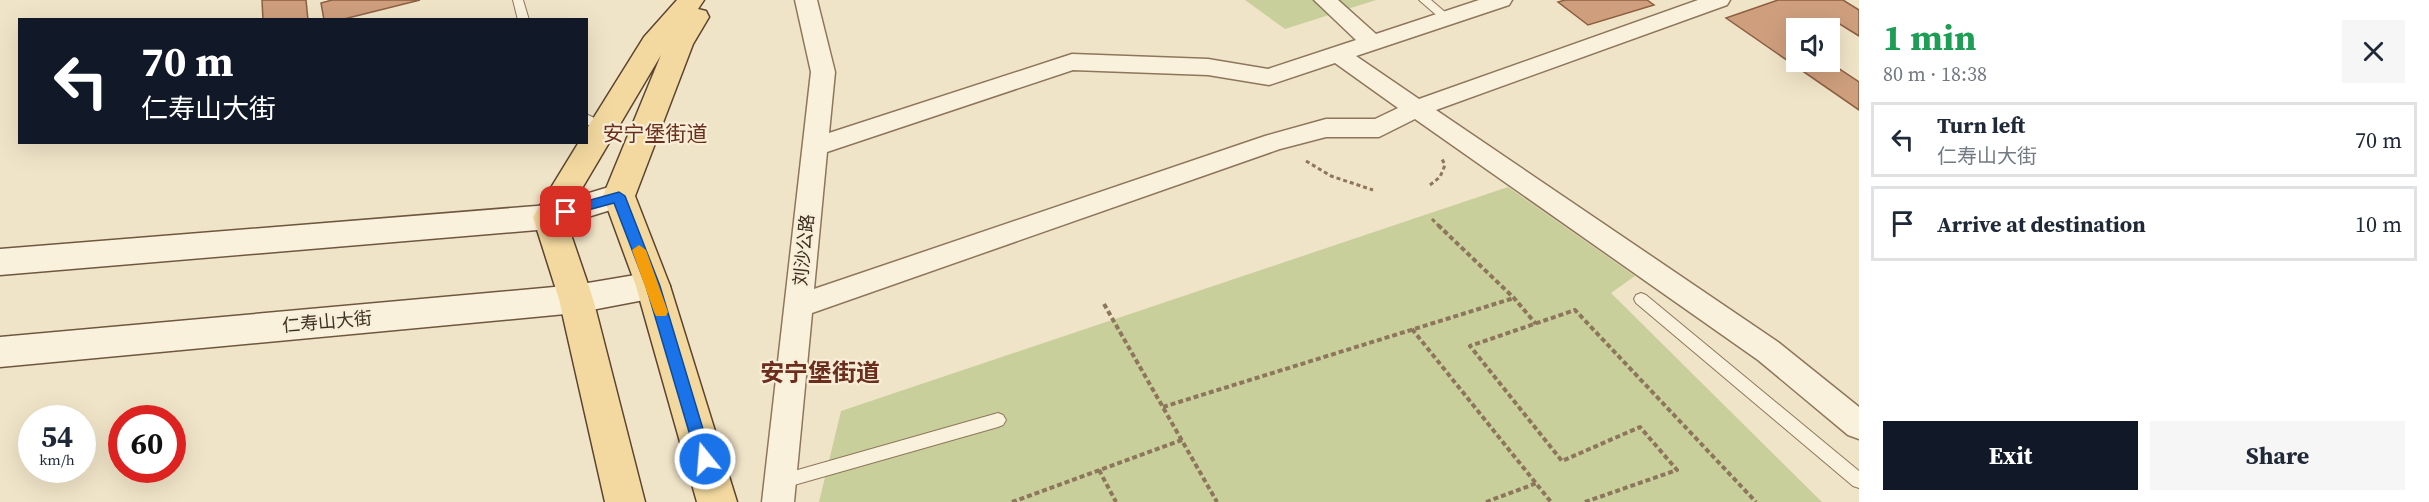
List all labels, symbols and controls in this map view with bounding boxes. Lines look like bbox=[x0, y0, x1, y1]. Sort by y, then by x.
text: 1 min bbox=[1883, 13, 1976, 62]
map controls bbox=[1786, 18, 1840, 72]
button: sound bbox=[1786, 18, 1840, 72]
button: close bbox=[2342, 20, 2405, 83]
text: 70 m bbox=[141, 32, 234, 90]
icon: left bbox=[42, 42, 120, 120]
text: 80 m · 18:38 bbox=[1883, 60, 1987, 88]
text: 仁寿山大街 bbox=[141, 90, 276, 127]
text: Turn left bbox=[1937, 110, 2025, 140]
district label: 安宁堡街道 bbox=[603, 119, 708, 148]
icon: left bbox=[1886, 123, 1919, 156]
text: 70 m bbox=[2355, 125, 2402, 155]
text: 仁寿山大街 bbox=[1937, 142, 2037, 170]
pin bbox=[540, 186, 591, 237]
icon: arrive bbox=[549, 195, 582, 228]
icon: arrive bbox=[1886, 207, 1919, 240]
text: Arrive at destination bbox=[1937, 209, 2146, 239]
text: 10 m bbox=[2355, 209, 2402, 239]
street label: 刘沙公路 bbox=[787, 213, 820, 287]
street label: 仁寿山大街 bbox=[281, 305, 373, 338]
district label: 安宁堡街道 bbox=[760, 356, 880, 389]
speed limit sign: 60 bbox=[108, 405, 186, 483]
text: 54 bbox=[41, 416, 73, 457]
button: Exit bbox=[1883, 421, 2138, 490]
button: Share bbox=[2150, 421, 2405, 490]
position arrow bbox=[673, 427, 737, 491]
text: km/h bbox=[39, 449, 75, 470]

